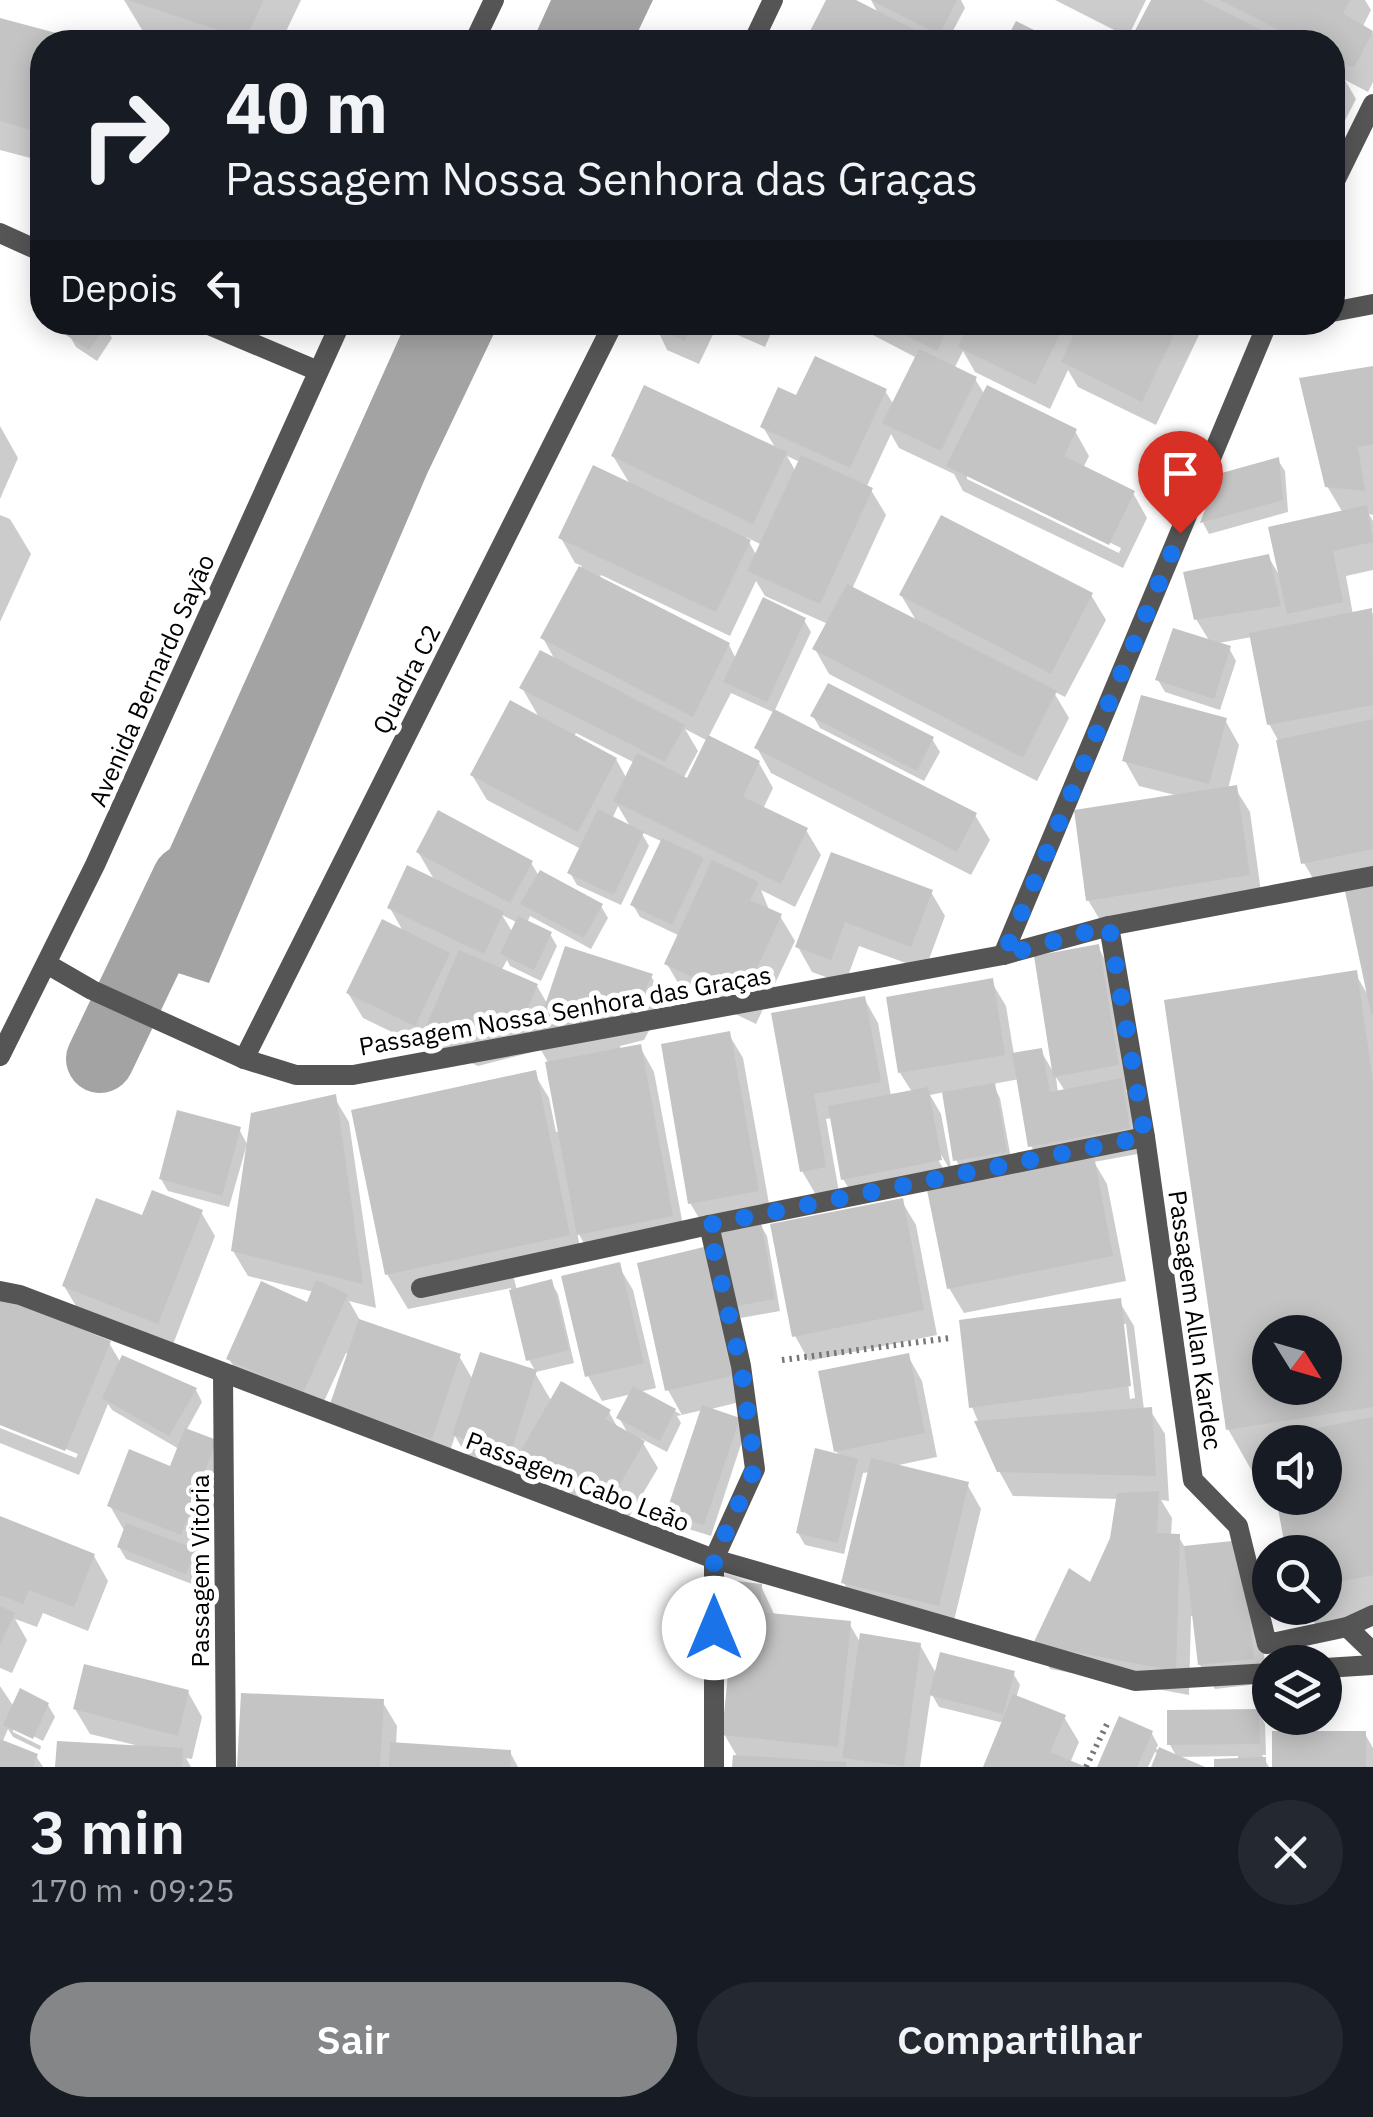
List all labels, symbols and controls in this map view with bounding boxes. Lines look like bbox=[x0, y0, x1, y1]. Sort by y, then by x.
text: 40 m bbox=[225, 61, 388, 152]
icon: right bbox=[60, 70, 190, 200]
text: Passagem Nossa Senhora das Graças bbox=[225, 149, 978, 207]
icon: left bbox=[198, 260, 253, 315]
text: Depois bbox=[60, 263, 178, 312]
pin bbox=[1138, 431, 1223, 534]
icon: arrive bbox=[1153, 446, 1208, 501]
street label: Avenida Bernardo Sayão bbox=[80, 549, 222, 811]
street label: Quadra C2 bbox=[364, 619, 448, 739]
street label: Passagem Nossa Senhora das Graças bbox=[356, 957, 774, 1063]
street label: Passagem Allan Kardec bbox=[1161, 1188, 1231, 1452]
north arrow bbox=[1252, 1315, 1342, 1405]
map controls bbox=[1252, 1315, 1342, 1735]
street label: Passagem Cabo Leão bbox=[461, 1423, 695, 1539]
button: sound bbox=[1252, 1425, 1342, 1515]
street label: Passagem Vitória bbox=[183, 1474, 216, 1668]
button: search bbox=[1252, 1535, 1342, 1625]
position arrow bbox=[662, 1576, 766, 1680]
button: layers bbox=[1252, 1645, 1342, 1735]
text: 3 min bbox=[30, 1792, 185, 1871]
button: close bbox=[1238, 1800, 1343, 1905]
text: 170 m · 09:25 bbox=[30, 1869, 235, 1911]
button: Sair bbox=[30, 1982, 677, 2097]
button: Compartilhar bbox=[697, 1982, 1343, 2097]

